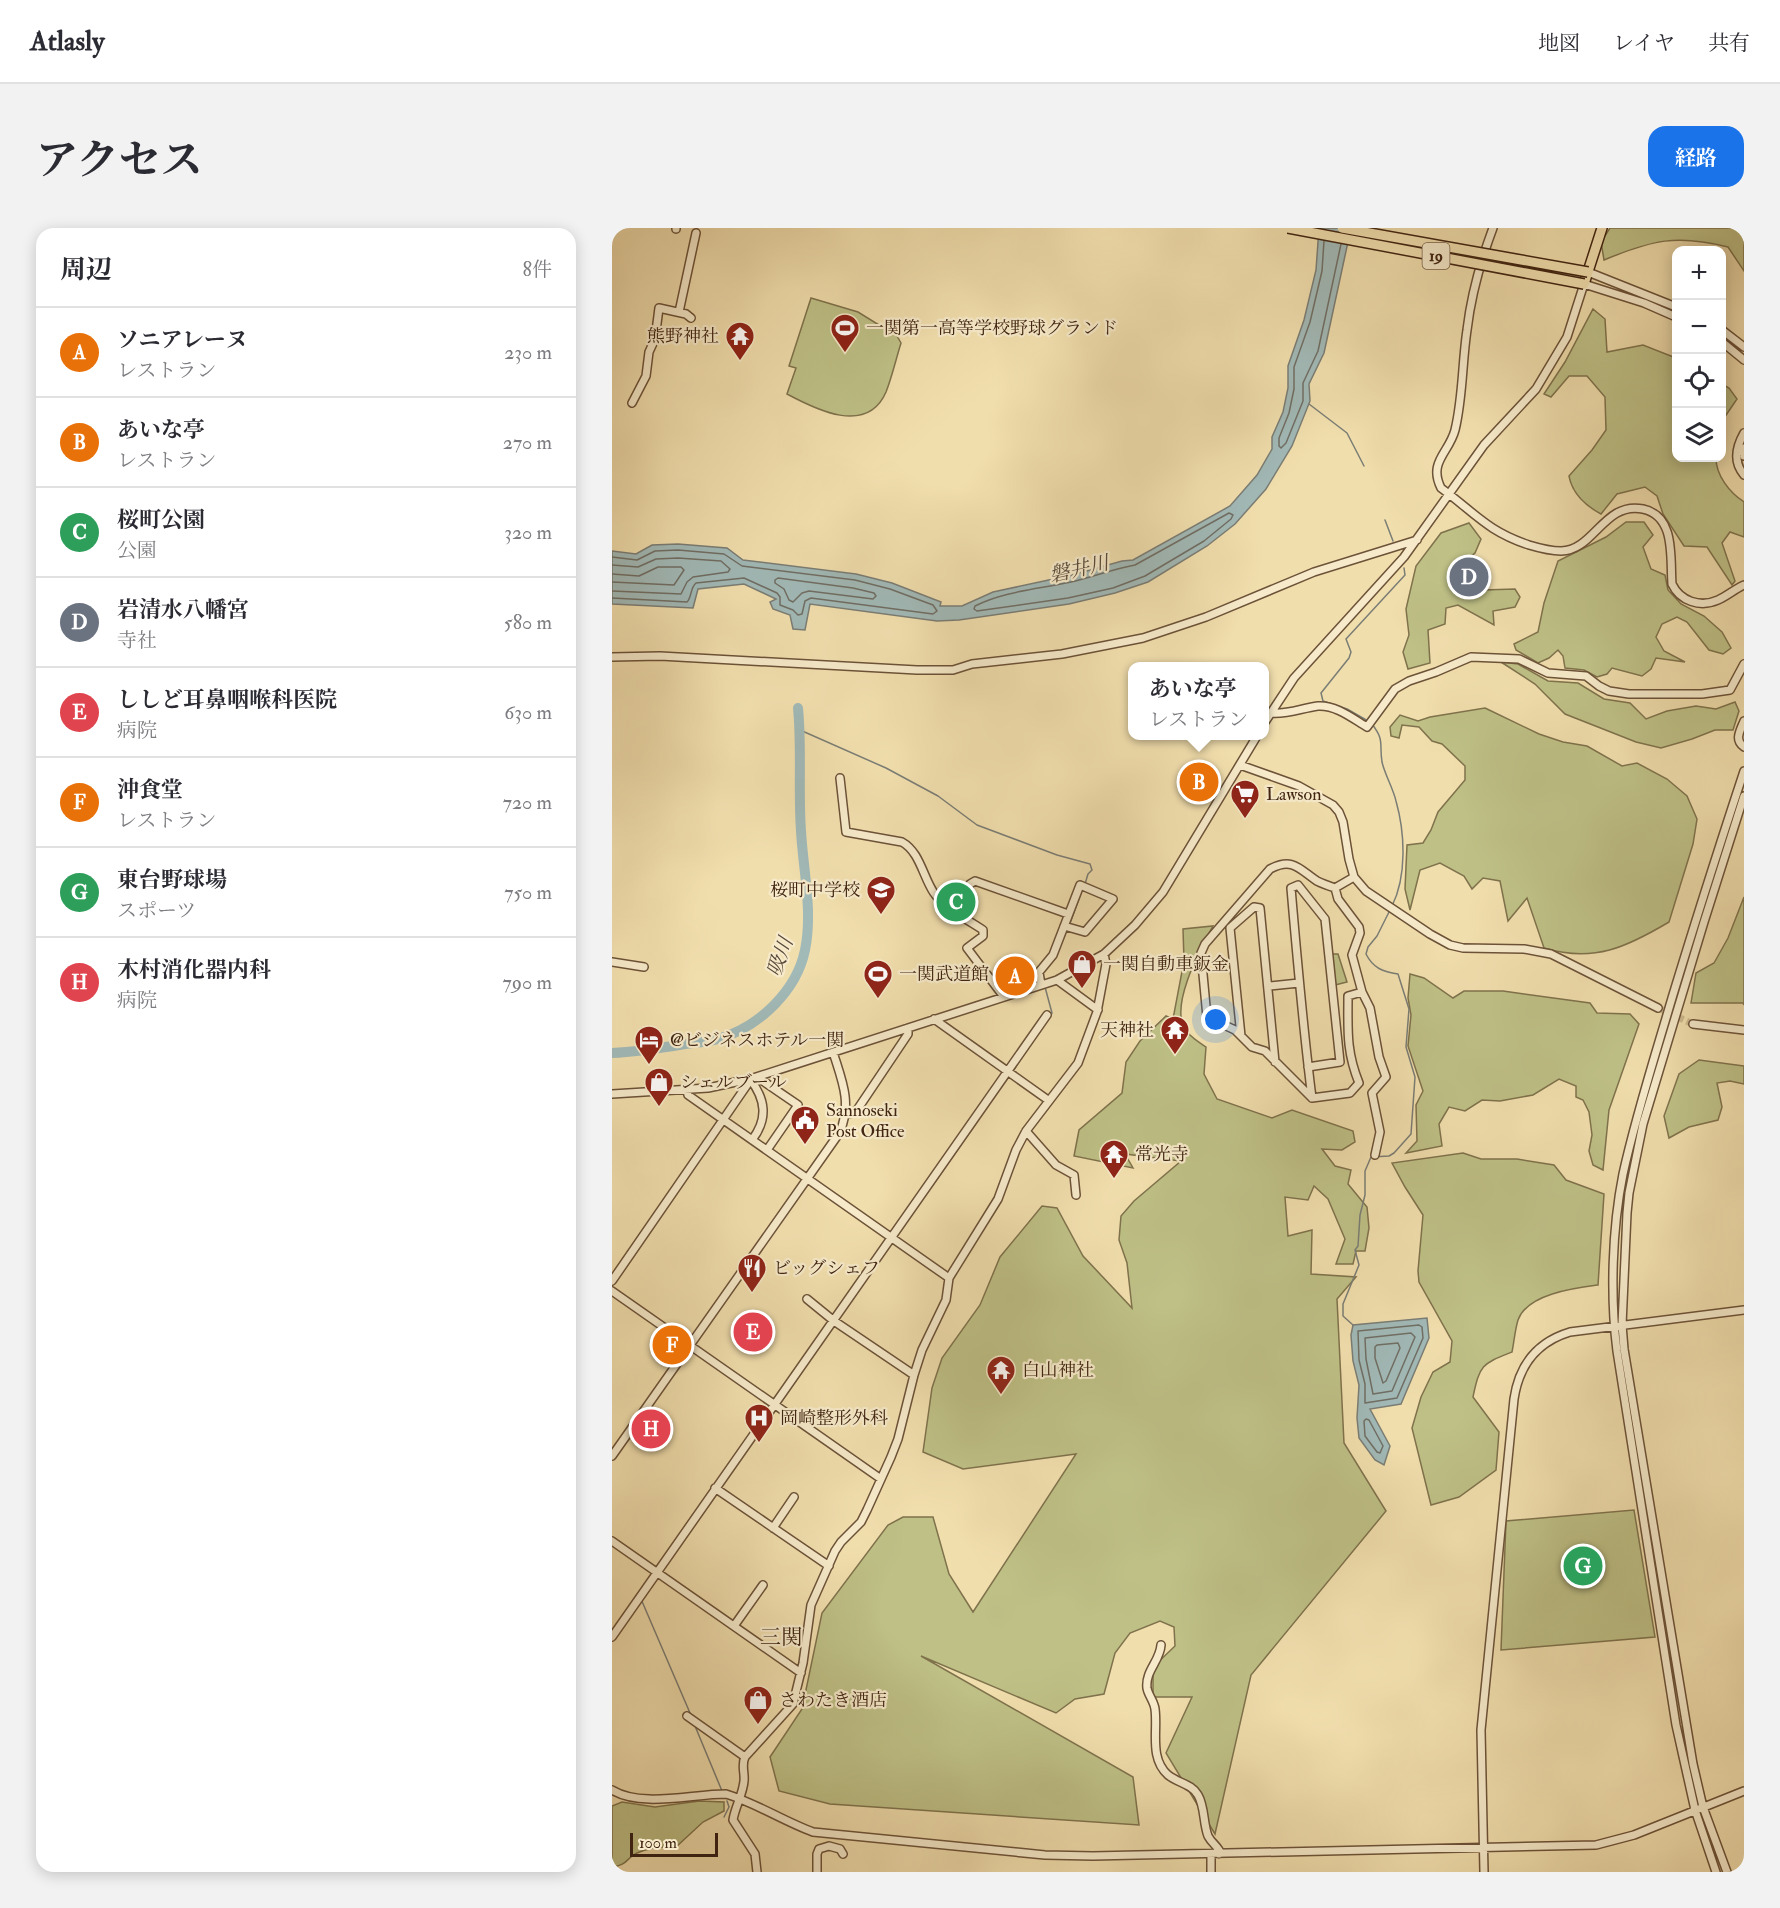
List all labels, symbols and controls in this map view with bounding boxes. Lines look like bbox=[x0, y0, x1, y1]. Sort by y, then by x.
text: Atlasly bbox=[30, 24, 104, 59]
text: 地図 bbox=[1538, 30, 1580, 57]
text: レイヤ bbox=[1613, 30, 1675, 57]
text: 共有 bbox=[1708, 30, 1750, 57]
button: 経路 bbox=[1648, 126, 1744, 187]
text: アクセス bbox=[36, 135, 203, 187]
road number: 19 bbox=[1422, 243, 1450, 269]
map controls bbox=[1672, 246, 1726, 462]
button: + bbox=[1672, 246, 1726, 300]
text: 周辺 bbox=[60, 254, 112, 286]
text: 8件 bbox=[523, 257, 552, 282]
button: − bbox=[1672, 300, 1726, 354]
sports icon: 一関第一高等学校野球グランド bbox=[829, 312, 861, 354]
place label: 一関第一高等学校野球グランド bbox=[866, 317, 1118, 340]
temple icon: 熊野神社 bbox=[724, 320, 756, 362]
place label: 熊野神社 bbox=[647, 325, 719, 348]
text: ソニアレーヌ bbox=[117, 326, 248, 354]
text: A bbox=[73, 340, 86, 365]
text: 230 m bbox=[504, 340, 552, 365]
button: locate bbox=[1672, 354, 1726, 408]
text: レストラン bbox=[117, 358, 216, 383]
button: layers bbox=[1672, 408, 1726, 462]
text: あいな亭 bbox=[117, 416, 205, 444]
text: B bbox=[73, 430, 86, 455]
text: 270 m bbox=[503, 430, 552, 455]
text: レストラン bbox=[117, 448, 216, 473]
text: 桜町公園 bbox=[117, 506, 205, 534]
text: C bbox=[72, 520, 87, 545]
text: 320 m bbox=[504, 520, 552, 545]
text: 公園 bbox=[117, 538, 157, 563]
water label: 磐井川 bbox=[1047, 550, 1113, 588]
pin: D bbox=[1450, 554, 1488, 600]
text: 岩清水八幡宮 bbox=[117, 596, 249, 624]
text: D bbox=[71, 610, 88, 635]
text: 580 m bbox=[504, 610, 552, 635]
text: 寺社 bbox=[117, 628, 157, 653]
popup bbox=[1128, 662, 1269, 740]
text: あいな亭 bbox=[1149, 675, 1237, 703]
text: ししど耳鼻咽喉科医院 bbox=[117, 686, 337, 714]
text: E bbox=[72, 700, 87, 725]
text: 630 m bbox=[504, 700, 552, 725]
text: レストラン bbox=[1149, 707, 1248, 732]
text: 病院 bbox=[117, 718, 157, 743]
pin: B bbox=[1180, 760, 1218, 804]
text: 沖食堂 bbox=[117, 776, 183, 804]
supermarket icon: Lawson bbox=[1229, 778, 1261, 820]
place label: Lawson bbox=[1266, 783, 1321, 806]
text: F bbox=[73, 790, 86, 815]
text: 720 m bbox=[503, 790, 552, 815]
text: レストラン bbox=[117, 808, 216, 833]
text: 東台野球場 bbox=[117, 866, 227, 894]
school or university icon: 桜町中学校 bbox=[865, 874, 897, 916]
place label: 桜町中学校 bbox=[770, 879, 860, 902]
text: G bbox=[71, 880, 88, 905]
text: 750 m bbox=[504, 880, 552, 905]
pin: C bbox=[936, 880, 976, 924]
text: スポーツ bbox=[117, 898, 196, 923]
water label: 吸川 bbox=[761, 932, 799, 980]
shop icon: 一関自動車鈑金 bbox=[1066, 948, 1098, 990]
place label: 一関自動車鈑金 bbox=[1103, 953, 1229, 976]
pin: A bbox=[996, 954, 1034, 999]
text: 木村消化器内科 bbox=[117, 956, 271, 984]
sports icon: 一関武道館 bbox=[862, 958, 894, 1000]
place label: 一関武道館 bbox=[899, 963, 989, 986]
text: H bbox=[71, 970, 88, 995]
text: 790 m bbox=[503, 970, 552, 995]
text: 病院 bbox=[117, 988, 157, 1013]
your location bbox=[1201, 1005, 1230, 1034]
temple icon: 天神社 bbox=[1159, 1014, 1191, 1056]
place label: 天神社 bbox=[1100, 1019, 1154, 1042]
hotel icon: @ビジネスホテル一関 bbox=[633, 1024, 665, 1066]
place label: @ビジネスホテル一関 bbox=[670, 1029, 844, 1052]
shop icon: シェルブール bbox=[643, 1066, 675, 1108]
place label: シェルブール bbox=[680, 1071, 787, 1094]
place label: Sannoseki Post Office bbox=[826, 1099, 905, 1143]
public building icon: Sannoseki Post Office bbox=[789, 1104, 821, 1146]
temple icon: 常光寺 bbox=[1098, 1138, 1130, 1180]
place label: 常光寺 bbox=[1135, 1143, 1189, 1166]
restaurant icon: ビッグシェフ bbox=[736, 1252, 768, 1294]
place label: ビッグシェフ bbox=[773, 1257, 880, 1280]
pin: E bbox=[734, 1310, 772, 1354]
pin: F bbox=[652, 1322, 692, 1368]
temple icon: 白山神社 bbox=[985, 1354, 1017, 1396]
place label: 白山神社 bbox=[1022, 1359, 1094, 1382]
hospital icon: 岡崎整形外科 bbox=[743, 1402, 775, 1444]
pin: H bbox=[632, 1406, 670, 1452]
place label: 岡崎整形外科 bbox=[780, 1407, 888, 1430]
pin: G bbox=[1564, 1544, 1602, 1588]
district label: 三関 bbox=[760, 1624, 802, 1651]
shop icon: さわたき酒店 bbox=[742, 1684, 774, 1726]
place label: さわたき酒店 bbox=[779, 1689, 887, 1712]
scale bar bbox=[630, 1830, 718, 1858]
text: 100 m bbox=[639, 1833, 677, 1853]

